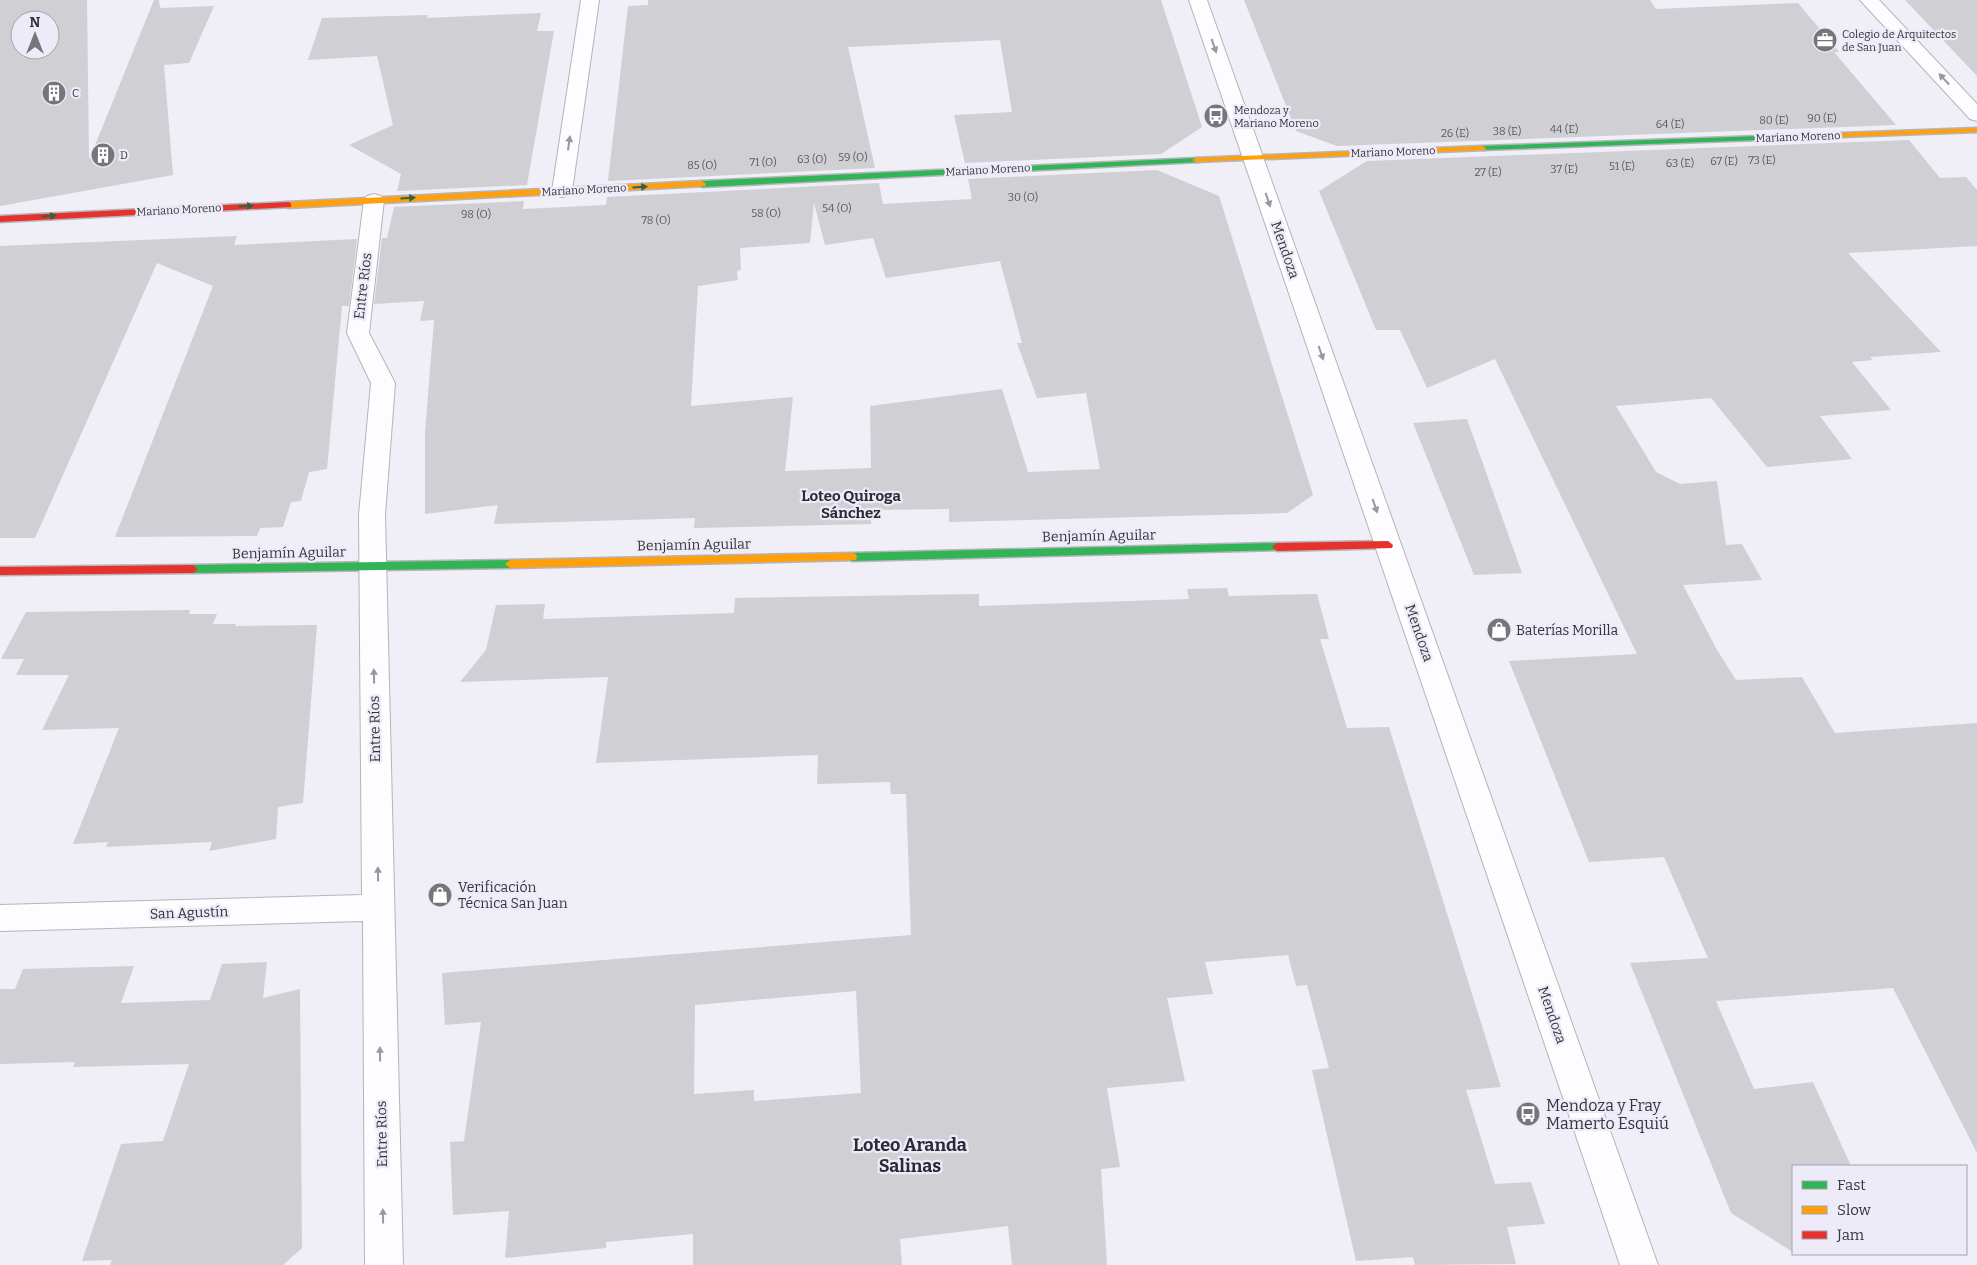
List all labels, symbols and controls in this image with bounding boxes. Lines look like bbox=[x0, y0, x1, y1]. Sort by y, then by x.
north arrow bbox=[10, 10, 60, 60]
text: N bbox=[30, 14, 41, 31]
office icon: Colegio de Arquitectos de San Juan bbox=[1812, 27, 1838, 53]
place label: Colegio de Arquitectos de San Juan bbox=[1842, 28, 1956, 54]
one-way arrow bbox=[1211, 39, 1219, 54]
one-way arrow bbox=[1938, 74, 1950, 86]
building icon: C bbox=[41, 80, 67, 106]
place label: C bbox=[72, 87, 79, 100]
bus stop icon: Mendoza y Mariano Moreno bbox=[1203, 103, 1229, 129]
place label: Mendoza y Mariano Moreno bbox=[1234, 104, 1319, 130]
house number: 90 (E) bbox=[1807, 112, 1837, 125]
house number: 80 (E) bbox=[1759, 114, 1789, 127]
house number: 64 (E) bbox=[1656, 118, 1684, 131]
house number: 44 (E) bbox=[1550, 123, 1578, 136]
house number: 38 (E) bbox=[1493, 125, 1521, 138]
house number: 26 (E) bbox=[1441, 127, 1469, 140]
street label: Mariano Moreno bbox=[1755, 129, 1841, 145]
one-way arrow bbox=[565, 134, 573, 150]
building icon: D bbox=[90, 142, 116, 168]
street label: Mariano Moreno bbox=[1350, 144, 1436, 160]
place label: D bbox=[120, 149, 128, 162]
house number: 59 (O) bbox=[838, 151, 868, 164]
house number: 63 (O) bbox=[797, 153, 827, 166]
house number: 73 (E) bbox=[1748, 154, 1776, 167]
house number: 67 (E) bbox=[1710, 155, 1738, 168]
house number: 71 (O) bbox=[749, 156, 777, 169]
house number: 63 (E) bbox=[1666, 157, 1694, 170]
house number: 85 (O) bbox=[687, 159, 717, 172]
house number: 51 (E) bbox=[1609, 160, 1635, 173]
street label: Mariano Moreno bbox=[945, 161, 1031, 179]
house number: 37 (E) bbox=[1550, 163, 1578, 176]
house number: 27 (E) bbox=[1474, 166, 1502, 179]
street label: Mariano Moreno bbox=[541, 181, 627, 199]
one-way arrow bbox=[633, 182, 649, 190]
house number: 30 (O) bbox=[1008, 191, 1038, 204]
one-way arrow bbox=[1265, 192, 1272, 207]
one-way arrow bbox=[401, 194, 417, 202]
street label: Mariano Moreno bbox=[136, 201, 222, 219]
one-way arrow bbox=[238, 202, 254, 210]
house number: 54 (O) bbox=[822, 202, 852, 215]
house number: 58 (O) bbox=[751, 207, 781, 220]
house number: 98 (O) bbox=[461, 208, 491, 221]
one-way arrow bbox=[41, 212, 57, 220]
house number: 78 (O) bbox=[641, 214, 671, 227]
street label: Mendoza bbox=[1267, 219, 1303, 281]
street label: Entre Ríos bbox=[350, 252, 376, 320]
one-way arrow bbox=[1317, 346, 1325, 361]
district label: Loteo Quiroga Sánchez bbox=[801, 487, 901, 522]
one-way arrow bbox=[1372, 499, 1379, 514]
street label: Benjamín Aguilar bbox=[1042, 527, 1156, 545]
street label: Benjamín Aguilar bbox=[637, 536, 751, 554]
street label: Benjamín Aguilar bbox=[232, 544, 346, 562]
street label: Mendoza bbox=[1401, 602, 1437, 664]
shop icon: Baterías Morilla bbox=[1486, 617, 1512, 643]
place label: Baterías Morilla bbox=[1516, 622, 1618, 639]
one-way arrow bbox=[370, 668, 378, 684]
street label: Entre Ríos bbox=[366, 695, 384, 763]
one-way arrow bbox=[373, 866, 381, 882]
place label: Verificación Técnica San Juan bbox=[458, 879, 568, 912]
shop icon: Verificación Técnica San Juan bbox=[427, 882, 453, 908]
street label: San Agustín bbox=[150, 903, 229, 923]
street label: Mendoza bbox=[1534, 984, 1570, 1046]
one-way arrow bbox=[376, 1046, 384, 1062]
place label: Mendoza y Fray Mamerto Esquiú bbox=[1546, 1096, 1669, 1133]
street label: Entre Ríos bbox=[373, 1100, 391, 1168]
bus stop icon: Mendoza y Fray Mamerto Esquiú bbox=[1515, 1101, 1541, 1127]
district label: Loteo Aranda Salinas bbox=[853, 1134, 967, 1177]
legend bbox=[1792, 1165, 1967, 1255]
text: Fast bbox=[1837, 1176, 1866, 1194]
text: Slow bbox=[1837, 1201, 1872, 1219]
one-way arrow bbox=[379, 1208, 387, 1224]
text: Jam bbox=[1836, 1226, 1865, 1244]

